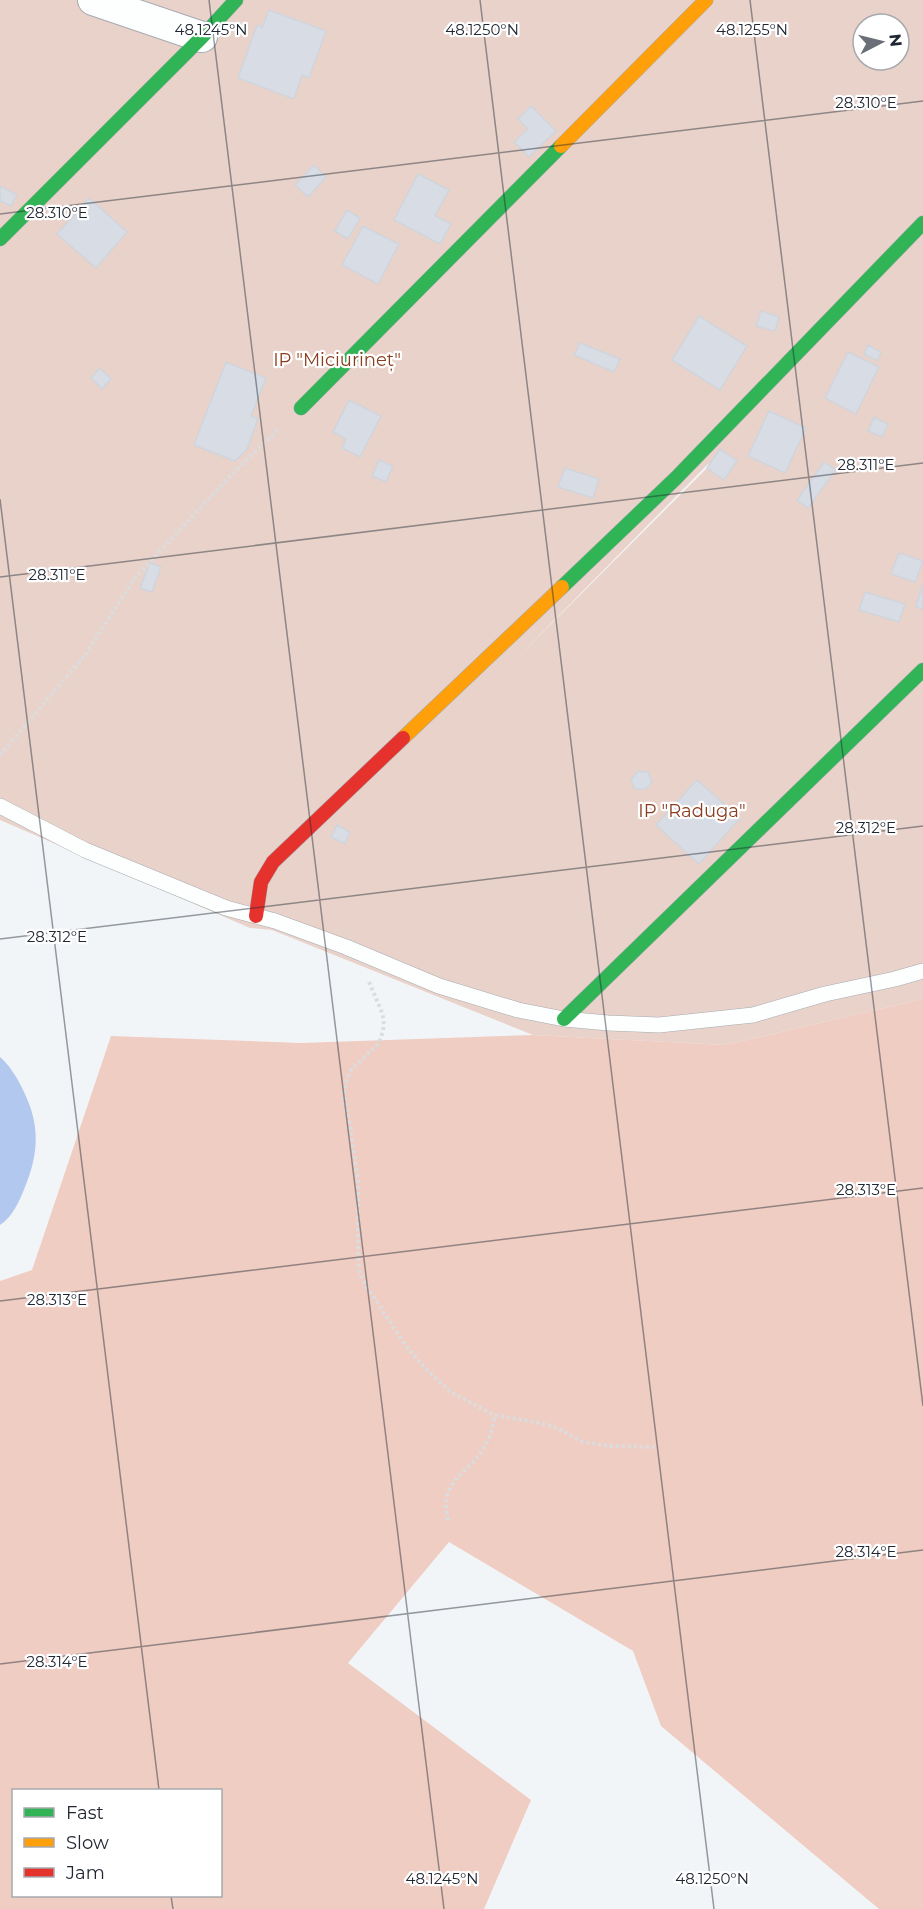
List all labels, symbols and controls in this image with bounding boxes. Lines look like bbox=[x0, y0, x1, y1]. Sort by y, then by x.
north arrow bbox=[851, 12, 911, 72]
text: 48.1245°N bbox=[174, 20, 248, 39]
text: 48.1250°N bbox=[445, 20, 519, 39]
text: 48.1255°N bbox=[716, 20, 788, 39]
text: N bbox=[885, 33, 906, 48]
text: 28.310°E bbox=[835, 93, 897, 112]
text: 28.310°E bbox=[26, 203, 88, 222]
park label: IP "Miciurineț" bbox=[273, 349, 401, 372]
text: 28.311°E bbox=[837, 455, 895, 474]
text: 28.311°E bbox=[28, 565, 86, 584]
park label: IP "Raduga" bbox=[638, 800, 746, 822]
text: 28.312°E bbox=[836, 818, 896, 837]
text: 28.312°E bbox=[27, 927, 87, 946]
text: 28.313°E bbox=[836, 1180, 896, 1199]
text: 28.313°E bbox=[27, 1290, 87, 1309]
text: 28.314°E bbox=[835, 1542, 897, 1561]
text: 28.314°E bbox=[26, 1652, 88, 1671]
legend bbox=[12, 1789, 222, 1897]
text: Fast bbox=[66, 1802, 104, 1824]
text: Slow bbox=[66, 1832, 109, 1854]
text: Jam bbox=[65, 1862, 105, 1884]
text: 48.1245°N bbox=[405, 1869, 479, 1888]
text: 48.1250°N bbox=[675, 1869, 749, 1888]

